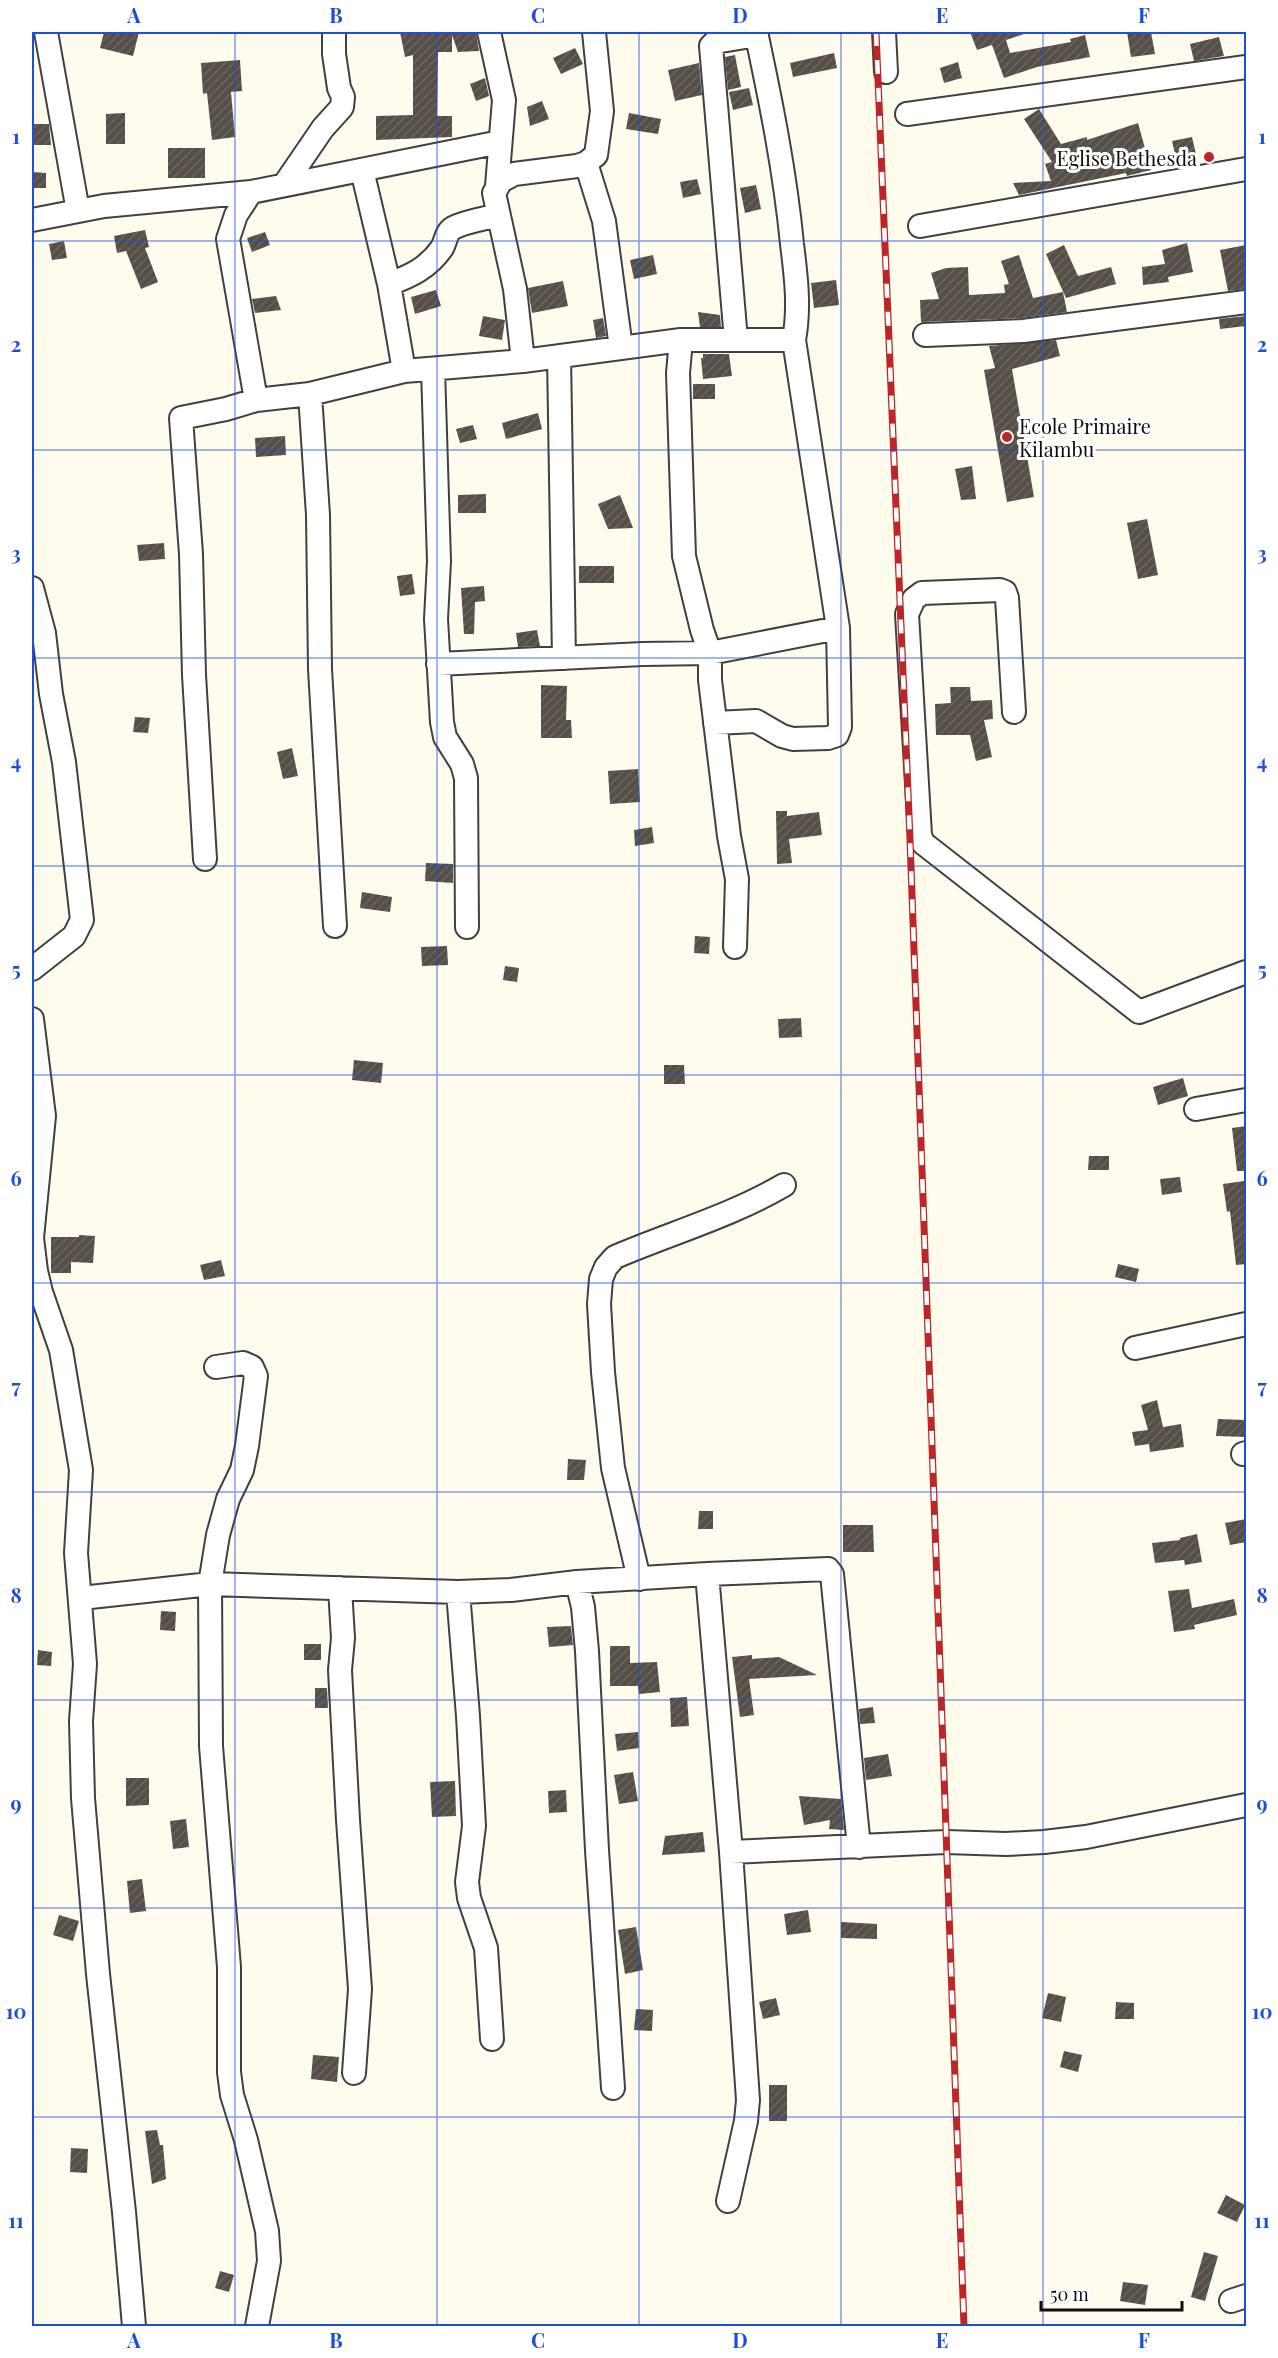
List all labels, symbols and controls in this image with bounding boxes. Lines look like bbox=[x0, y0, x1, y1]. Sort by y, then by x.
text: A bbox=[126, 1, 141, 28]
text: B bbox=[329, 1, 343, 28]
text: C bbox=[531, 1, 545, 28]
text: D bbox=[732, 1, 748, 28]
text: E bbox=[936, 1, 948, 28]
text: F bbox=[1138, 1, 1150, 28]
text: 1 bbox=[12, 122, 20, 149]
text: 1 bbox=[1258, 122, 1266, 149]
place label: Eglise Bethesda bbox=[1057, 144, 1197, 171]
marker: Eglise Bethesda bbox=[1202, 150, 1216, 164]
text: 2 bbox=[11, 330, 21, 357]
text: 2 bbox=[1257, 330, 1267, 357]
place label: Ecole Primaire Kilambu bbox=[1019, 412, 1151, 462]
marker: Ecole Primaire Kilambu bbox=[1000, 430, 1014, 444]
text: 3 bbox=[11, 539, 21, 566]
text: 3 bbox=[1257, 539, 1267, 566]
text: 4 bbox=[11, 747, 21, 774]
text: 4 bbox=[1257, 747, 1267, 774]
text: 5 bbox=[11, 955, 21, 982]
text: 5 bbox=[1257, 955, 1267, 982]
text: 6 bbox=[10, 1164, 22, 1191]
text: 6 bbox=[1256, 1164, 1268, 1191]
text: 7 bbox=[11, 1372, 21, 1399]
text: 7 bbox=[1257, 1372, 1267, 1399]
text: 8 bbox=[10, 1581, 22, 1608]
text: 8 bbox=[1256, 1581, 1268, 1608]
text: 9 bbox=[10, 1789, 22, 1816]
text: 9 bbox=[1256, 1789, 1268, 1816]
text: 10 bbox=[6, 1997, 26, 2024]
text: 10 bbox=[1252, 1997, 1272, 2024]
text: 11 bbox=[8, 2206, 24, 2233]
text: 11 bbox=[1254, 2206, 1270, 2233]
scale bar bbox=[1041, 2274, 1182, 2312]
text: 50 m bbox=[1050, 2282, 1089, 2306]
text: A bbox=[126, 2326, 141, 2353]
text: B bbox=[329, 2326, 343, 2353]
text: C bbox=[531, 2326, 545, 2353]
text: D bbox=[732, 2326, 748, 2353]
text: E bbox=[936, 2326, 948, 2353]
text: F bbox=[1138, 2326, 1150, 2353]

